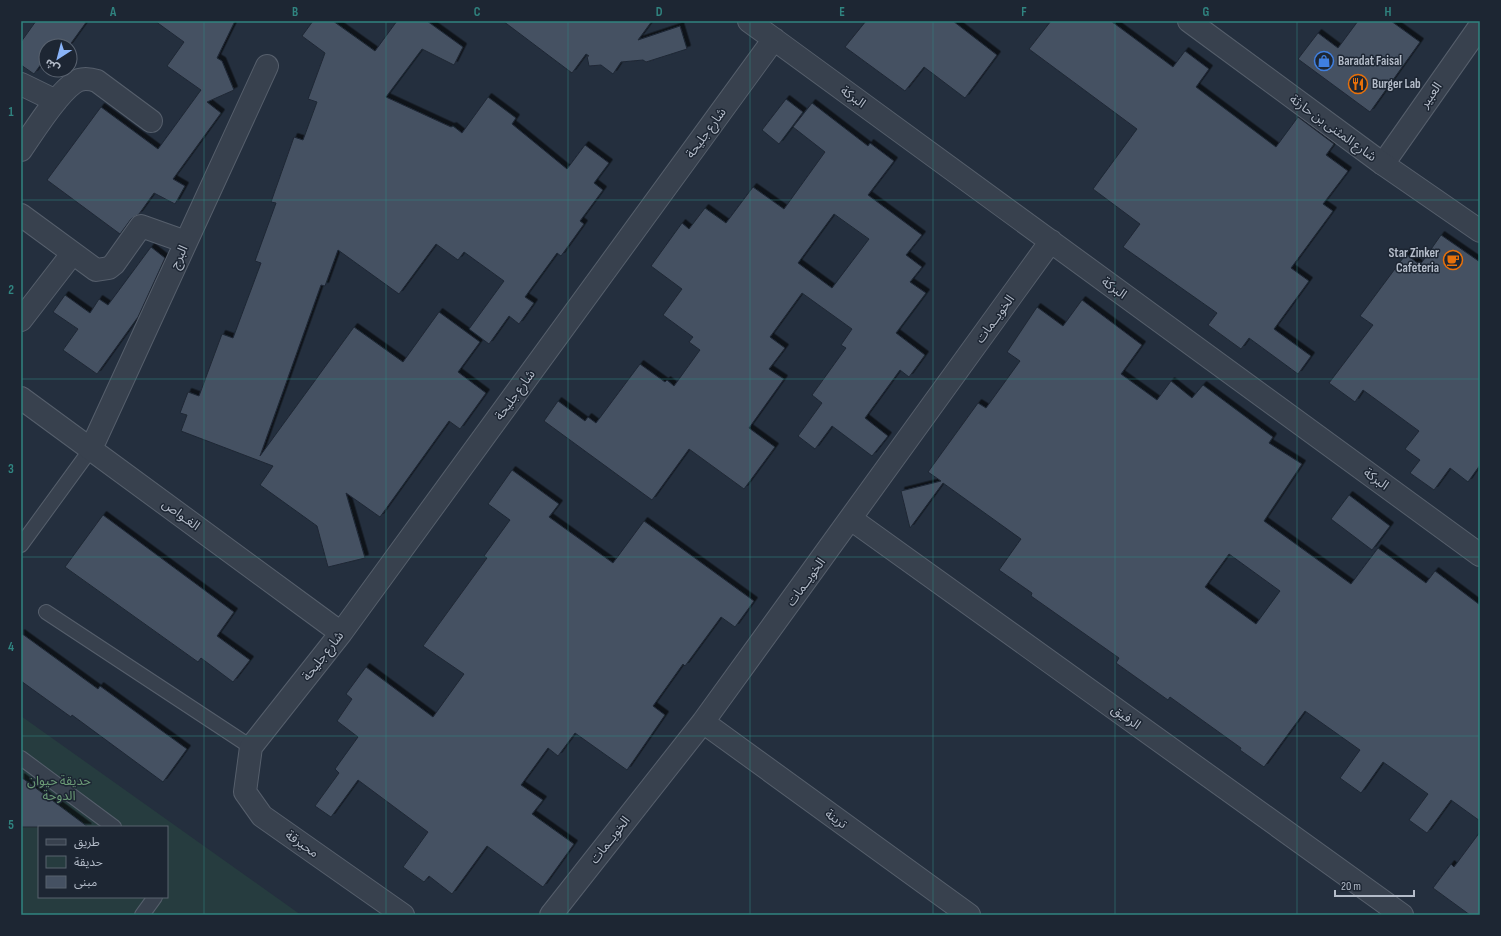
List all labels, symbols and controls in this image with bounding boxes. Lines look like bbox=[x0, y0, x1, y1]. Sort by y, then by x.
text: A bbox=[109, 4, 117, 20]
text: B bbox=[292, 4, 298, 20]
text: C bbox=[474, 4, 481, 20]
text: D bbox=[656, 4, 663, 20]
text: E bbox=[839, 4, 845, 20]
text: F bbox=[1021, 4, 1027, 20]
text: G bbox=[1203, 4, 1210, 20]
text: H bbox=[1385, 4, 1392, 20]
north arrow bbox=[38, 38, 78, 78]
shop icon: Baradat Faisal bbox=[1313, 50, 1335, 72]
place label: Baradat Faisal bbox=[1338, 53, 1402, 69]
text: ش bbox=[42, 56, 62, 75]
restaurant icon: Burger Lab bbox=[1347, 73, 1369, 95]
place label: Burger Lab bbox=[1372, 76, 1421, 92]
street label: العبير bbox=[1416, 79, 1445, 112]
street label: البركة bbox=[837, 83, 869, 111]
street label: شارع المثنى بن حارثة bbox=[1285, 91, 1380, 166]
text: 1 bbox=[8, 104, 14, 120]
street label: شارع جليحة bbox=[682, 105, 731, 163]
street label: البرج bbox=[167, 243, 193, 272]
place label: Star Zinker Cafeteria bbox=[1389, 245, 1439, 276]
cafe icon: Star Zinker Cafeteria bbox=[1442, 249, 1464, 271]
street label: البركة bbox=[1098, 274, 1130, 302]
text: 2 bbox=[8, 282, 14, 298]
street label: الخويــمات bbox=[972, 292, 1018, 346]
street label: شارع جليحة bbox=[491, 367, 540, 425]
text: 3 bbox=[8, 461, 14, 477]
street label: البركة bbox=[1360, 465, 1392, 493]
street label: الغـواص bbox=[159, 496, 203, 534]
street label: الخويــمات bbox=[783, 555, 829, 609]
street label: شارع جليحة bbox=[299, 628, 349, 685]
text: 4 bbox=[8, 639, 14, 655]
street label: الرفيق bbox=[1108, 701, 1144, 733]
park label: حديقة حيوان الدوحة bbox=[27, 773, 91, 804]
street label: ترينة bbox=[822, 806, 850, 832]
street label: الخويــمات bbox=[586, 813, 634, 867]
text: 5 bbox=[8, 817, 14, 833]
legend bbox=[38, 826, 168, 898]
street label: محيرقة bbox=[282, 827, 322, 861]
text: طريق bbox=[74, 835, 100, 850]
text: حديقة bbox=[74, 855, 103, 870]
scale bar bbox=[1335, 872, 1414, 898]
text: مبنى bbox=[74, 875, 97, 890]
text: 20 m bbox=[1341, 879, 1361, 894]

